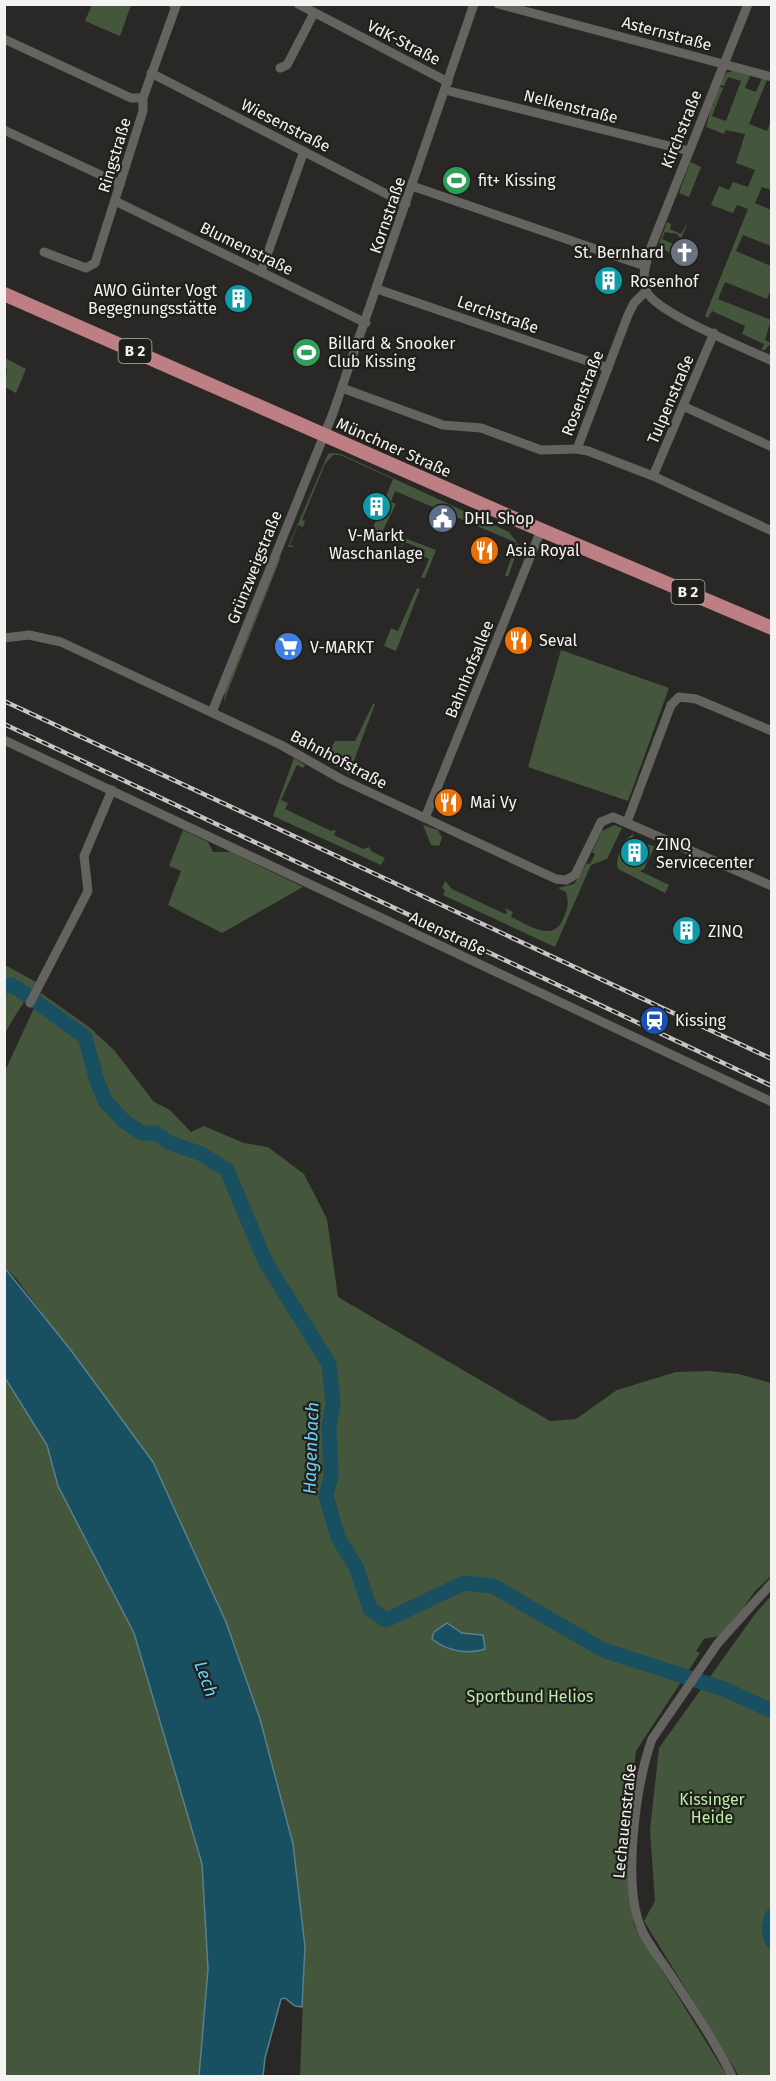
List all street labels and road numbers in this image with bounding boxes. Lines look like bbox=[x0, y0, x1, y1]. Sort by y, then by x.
street label: Asternstraße bbox=[620, 12, 714, 55]
street label: VdK-Straße bbox=[364, 16, 444, 69]
street label: Nelkenstraße bbox=[522, 86, 620, 127]
street label: Kirchstraße bbox=[657, 87, 706, 171]
street label: Wiesenstraße bbox=[238, 95, 334, 156]
street label: Ringstraße bbox=[94, 115, 135, 195]
street label: Kornstraße bbox=[365, 174, 409, 256]
street label: Blumenstraße bbox=[197, 218, 296, 279]
street label: Lerchstraße bbox=[455, 292, 541, 337]
road number: B 2 bbox=[118, 339, 152, 363]
street label: Rosenstraße bbox=[557, 348, 607, 439]
street label: Tulpenstraße bbox=[643, 352, 698, 447]
street label: Münchner Straße bbox=[333, 414, 454, 481]
street label: Grünzweigstraße bbox=[223, 508, 286, 627]
road number: B 2 bbox=[672, 580, 704, 604]
street label: Bahnhofsallee bbox=[441, 618, 498, 721]
street label: Bahnhofstraße bbox=[287, 726, 390, 793]
street label: Auenstraße bbox=[406, 907, 489, 959]
street label: Lechauenstraße bbox=[609, 1763, 640, 1879]

